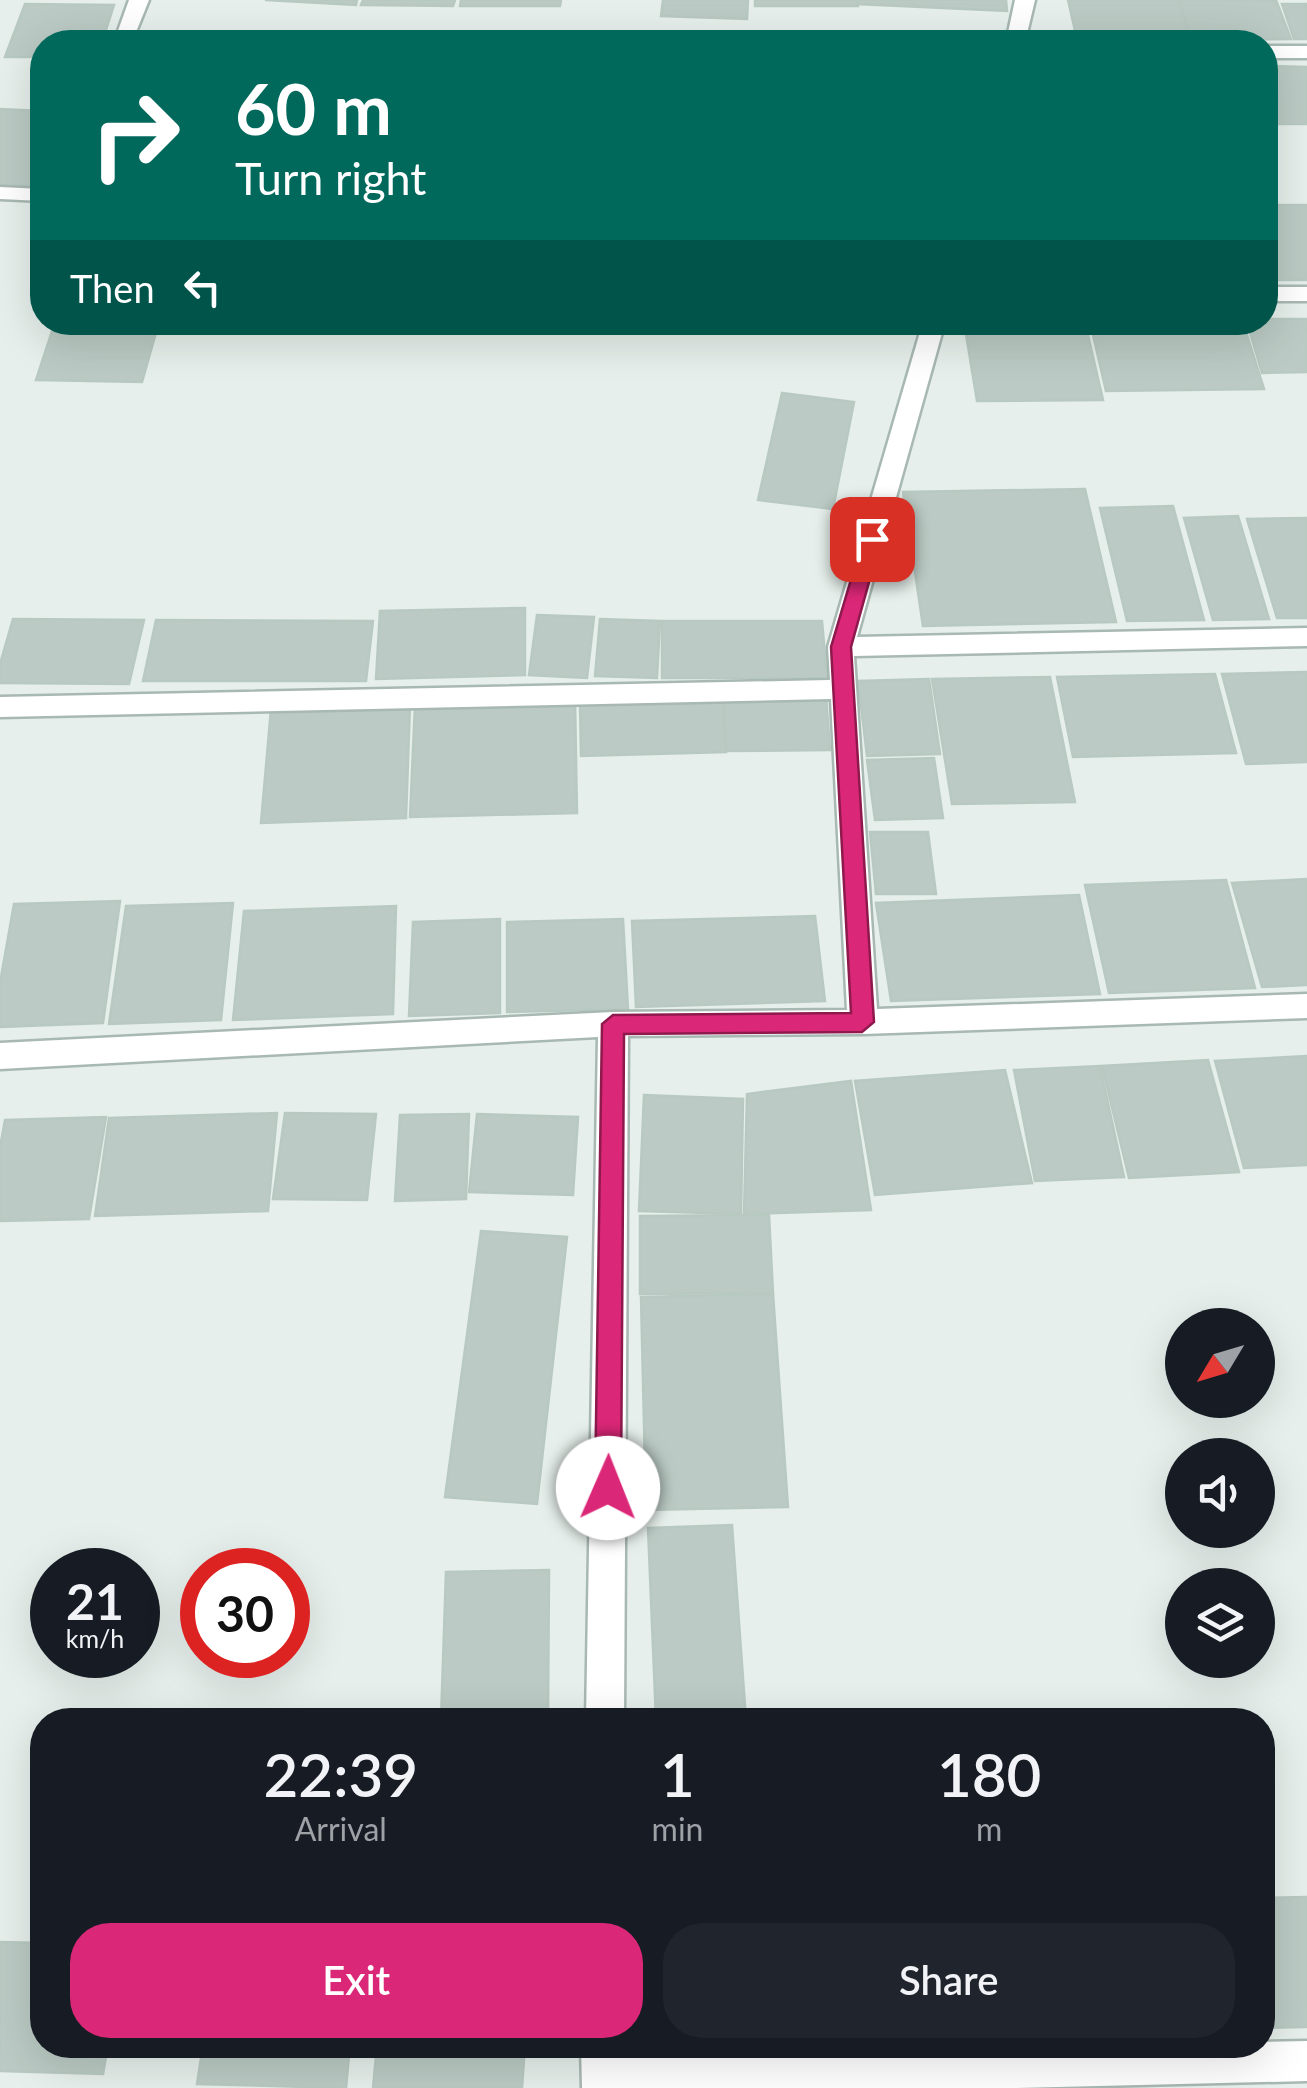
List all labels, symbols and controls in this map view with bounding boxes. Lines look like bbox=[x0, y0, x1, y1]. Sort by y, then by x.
text: 60 m bbox=[235, 66, 392, 150]
icon: right bbox=[70, 70, 200, 200]
text: Turn right bbox=[235, 151, 426, 205]
icon: left bbox=[175, 260, 230, 315]
text: Then bbox=[70, 265, 155, 311]
pin bbox=[830, 497, 915, 582]
icon: arrive bbox=[845, 512, 900, 567]
north arrow bbox=[1165, 1308, 1275, 1418]
map controls bbox=[1165, 1308, 1275, 1678]
position arrow bbox=[556, 1436, 660, 1540]
button: sound bbox=[1165, 1438, 1275, 1548]
speed limit sign: 30 bbox=[180, 1548, 310, 1678]
button: layers bbox=[1165, 1568, 1275, 1678]
text: 21 bbox=[66, 1571, 124, 1631]
text: km/h bbox=[66, 1623, 124, 1653]
text: 22:39 bbox=[264, 1738, 418, 1810]
text: 1 bbox=[660, 1738, 695, 1810]
text: 180 bbox=[937, 1738, 1041, 1810]
text: Arrival bbox=[295, 1809, 387, 1848]
text: min bbox=[652, 1809, 703, 1848]
text: m bbox=[976, 1809, 1002, 1848]
button: Exit bbox=[70, 1923, 643, 2038]
button: Share bbox=[663, 1923, 1235, 2038]

